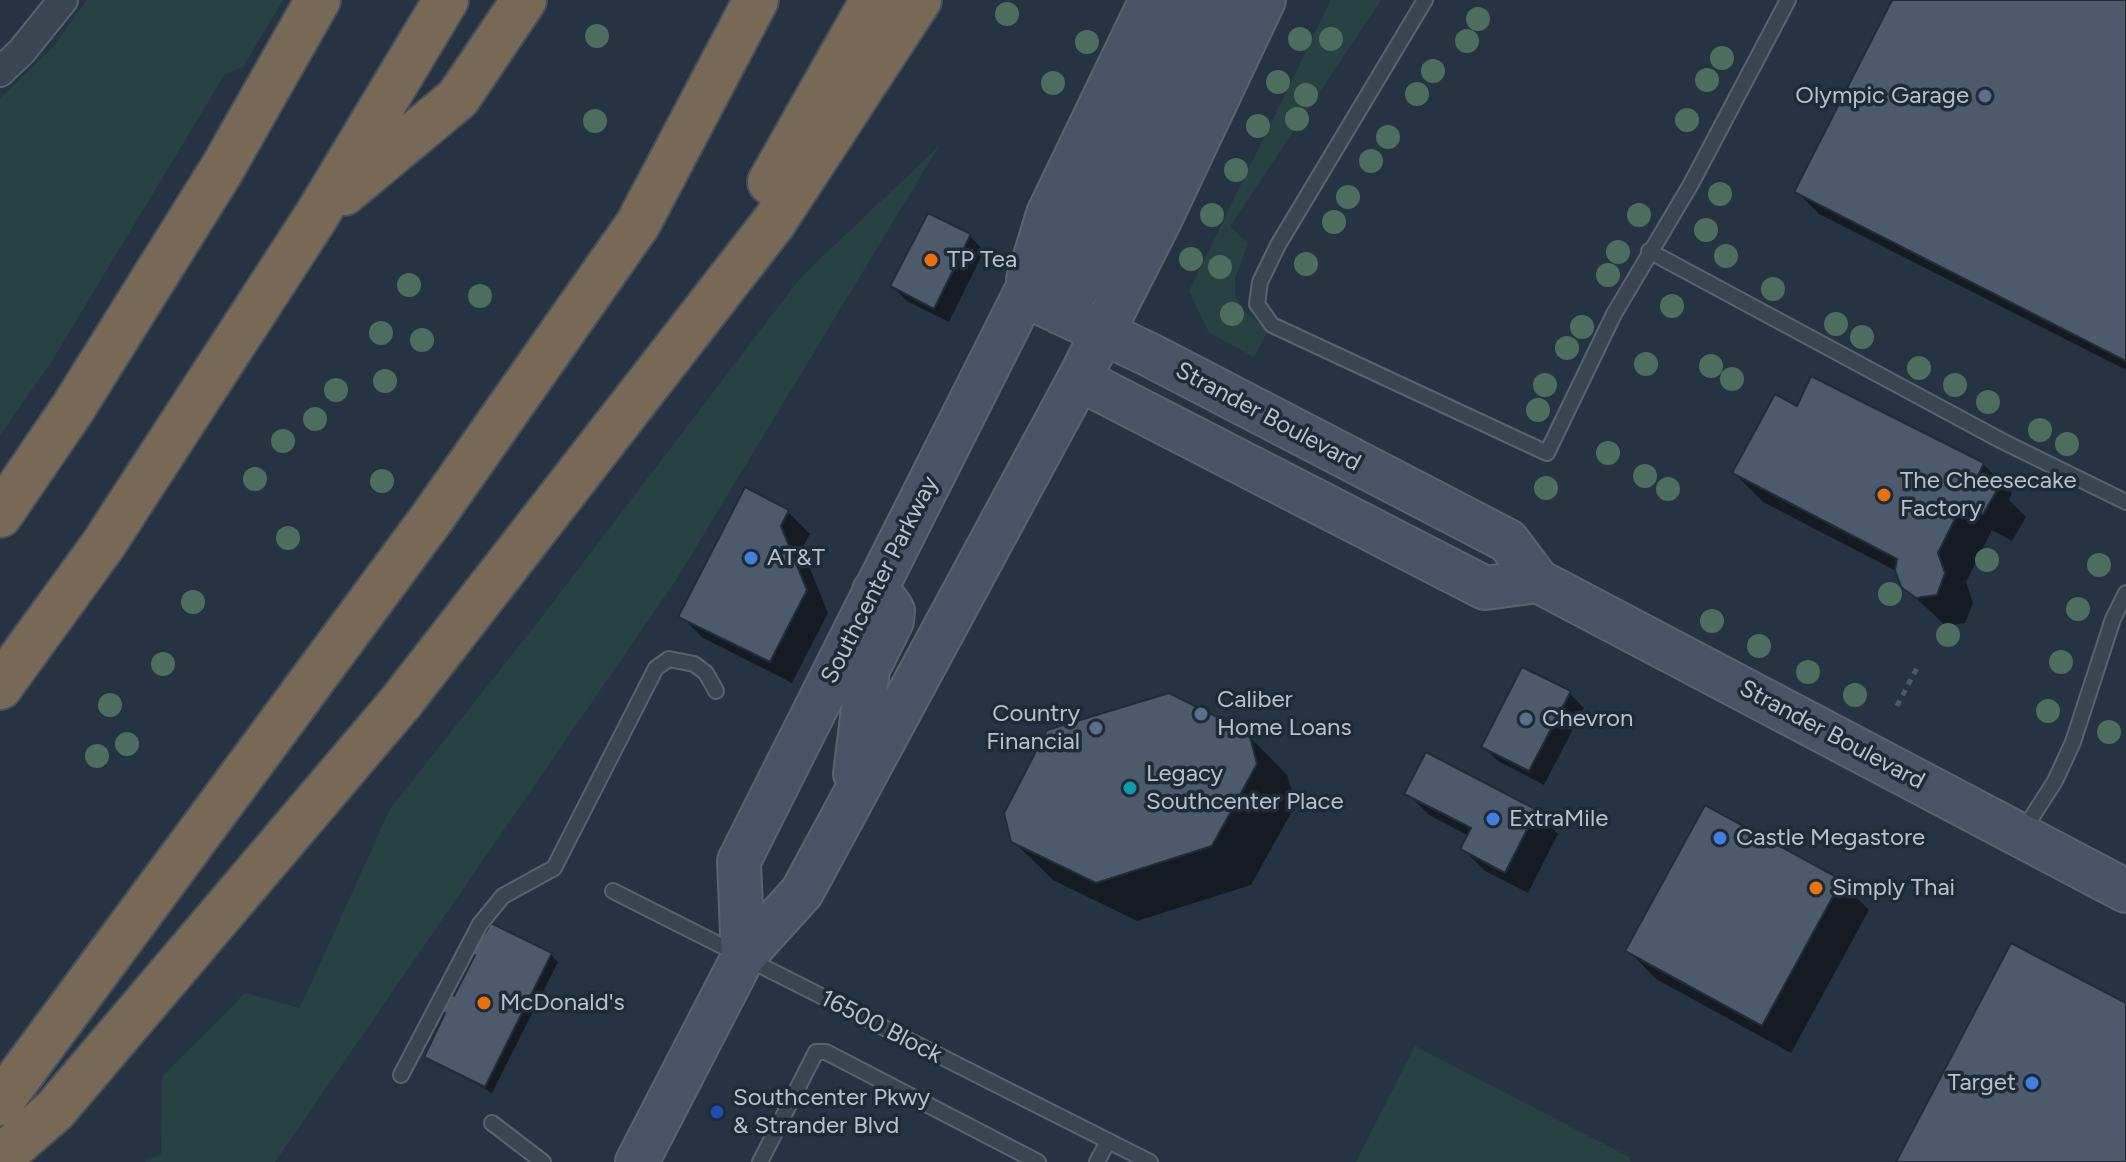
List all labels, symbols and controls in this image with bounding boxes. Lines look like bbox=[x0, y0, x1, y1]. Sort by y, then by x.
place label: Olympic Garage bbox=[1795, 82, 1969, 110]
marker: Olympic Garage bbox=[1976, 87, 1994, 105]
place label: TP Tea bbox=[947, 246, 1017, 274]
marker: TP Tea bbox=[922, 251, 940, 269]
street label: Strander Boulevard bbox=[1171, 356, 1365, 478]
place label: The Cheesecake Factory bbox=[1900, 467, 2077, 523]
street label: Southcenter Parkway bbox=[815, 471, 945, 689]
marker: The Cheesecake Factory bbox=[1875, 486, 1893, 504]
place label: AT&T bbox=[767, 544, 825, 572]
marker: AT&T bbox=[742, 549, 760, 567]
street label: Strander Boulevard bbox=[1735, 674, 1929, 796]
place label: Caliber Home Loans bbox=[1217, 686, 1352, 742]
place label: Country Financial bbox=[986, 700, 1080, 756]
marker: Caliber Home Loans bbox=[1192, 705, 1210, 723]
place label: Chevron bbox=[1542, 705, 1633, 733]
marker: Chevron bbox=[1517, 710, 1535, 728]
marker: Country Financial bbox=[1087, 719, 1105, 737]
place label: Legacy Southcenter Place bbox=[1146, 760, 1344, 816]
marker: Legacy Southcenter Place bbox=[1121, 779, 1139, 797]
place label: ExtraMile bbox=[1509, 805, 1608, 833]
marker: ExtraMile bbox=[1484, 810, 1502, 828]
place label: Castle Megastore bbox=[1736, 824, 1925, 852]
marker: Castle Megastore bbox=[1711, 829, 1729, 847]
place label: Simply Thai bbox=[1832, 874, 1955, 902]
marker: Simply Thai bbox=[1807, 879, 1825, 897]
street label: 16500 Block bbox=[815, 984, 947, 1070]
place label: McDonald's bbox=[500, 989, 625, 1017]
marker: McDonald's bbox=[475, 994, 493, 1012]
place label: Target bbox=[1948, 1069, 2016, 1097]
marker: Target bbox=[2023, 1074, 2041, 1092]
place label: Southcenter Pkwy & Strander Blvd bbox=[733, 1084, 930, 1140]
marker: Southcenter Pkwy & Strander Blvd bbox=[708, 1103, 726, 1121]

